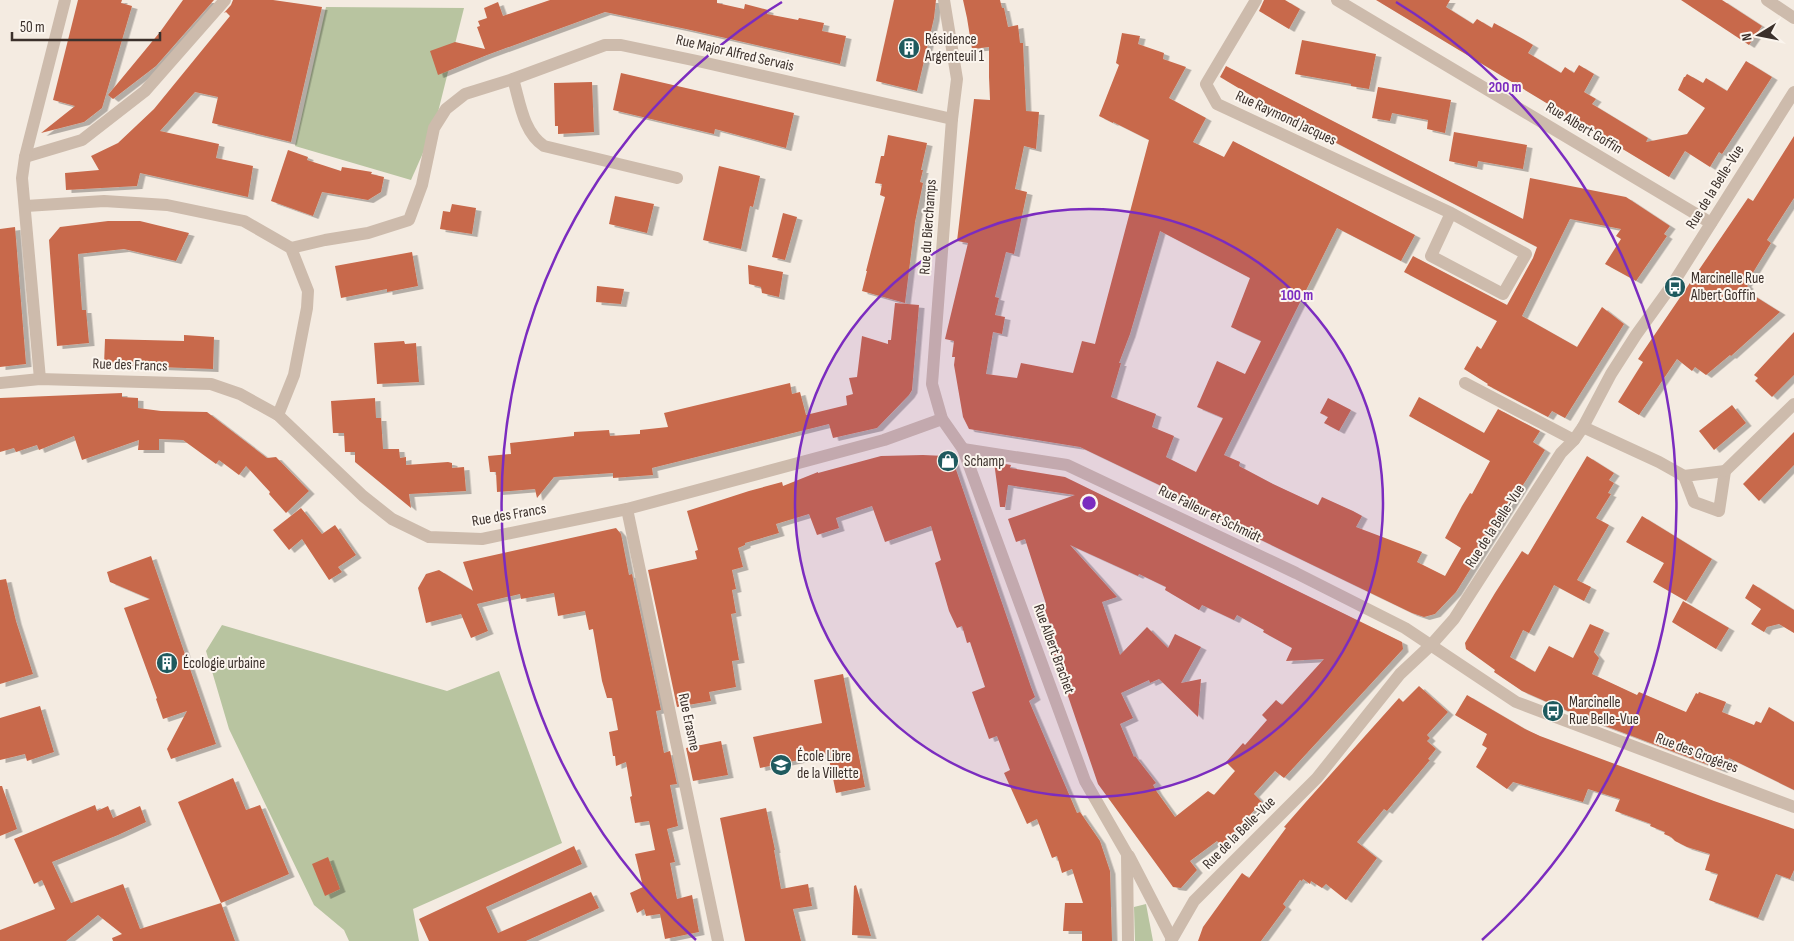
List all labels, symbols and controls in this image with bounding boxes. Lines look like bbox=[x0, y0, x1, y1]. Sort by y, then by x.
scale bar bbox=[12, 10, 160, 42]
north arrow bbox=[1734, 10, 1784, 60]
text: 50 m bbox=[20, 18, 45, 37]
street label: Rue Major Alfred Servais bbox=[674, 30, 796, 76]
place label: Résidence Argenteuil 1 bbox=[924, 30, 985, 66]
text: N bbox=[1738, 32, 1756, 42]
building icon: Résidence Argenteuil 1 bbox=[897, 36, 921, 60]
text: 200 m bbox=[1488, 78, 1522, 97]
street label: Rue Raymond Jacques bbox=[1232, 86, 1340, 150]
street label: Rue Albert Goffin bbox=[1542, 98, 1626, 158]
street label: Rue de la Belle-Vue bbox=[1682, 141, 1748, 233]
street label: Rue du Bierchamps bbox=[915, 179, 941, 275]
place label: Marcinelle Rue Albert Goffin bbox=[1690, 269, 1764, 305]
bus stop icon: Marcinelle Rue Albert Goffin bbox=[1663, 275, 1687, 299]
text: 100 m bbox=[1281, 286, 1313, 305]
street label: Rue des Francs bbox=[92, 354, 168, 376]
shop icon: Schamp bbox=[936, 449, 960, 473]
place label: Schamp bbox=[964, 452, 1004, 471]
street label: Rue Falleur et Schmidt bbox=[1155, 481, 1265, 547]
street label: Rue de la Belle-Vue bbox=[1461, 481, 1529, 571]
centre of rings bbox=[1080, 494, 1098, 512]
street label: Rue des Francs bbox=[470, 499, 548, 531]
street label: Rue Albert Brachet bbox=[1029, 601, 1079, 697]
building icon: Écologie urbaine bbox=[155, 651, 179, 675]
place label: Écologie urbaine bbox=[183, 654, 265, 673]
street label: Rue Erasme bbox=[674, 691, 704, 753]
place label: Marcinelle Rue Belle-Vue bbox=[1569, 693, 1639, 729]
bus stop icon: Marcinelle Rue Belle-Vue bbox=[1541, 699, 1565, 723]
street label: Rue des Grogères bbox=[1653, 729, 1741, 777]
place label: École Libre de la Villette bbox=[797, 747, 859, 783]
school or university icon: École Libre de la Villette bbox=[769, 753, 793, 777]
street label: Rue de la Belle-Vue bbox=[1199, 793, 1279, 873]

